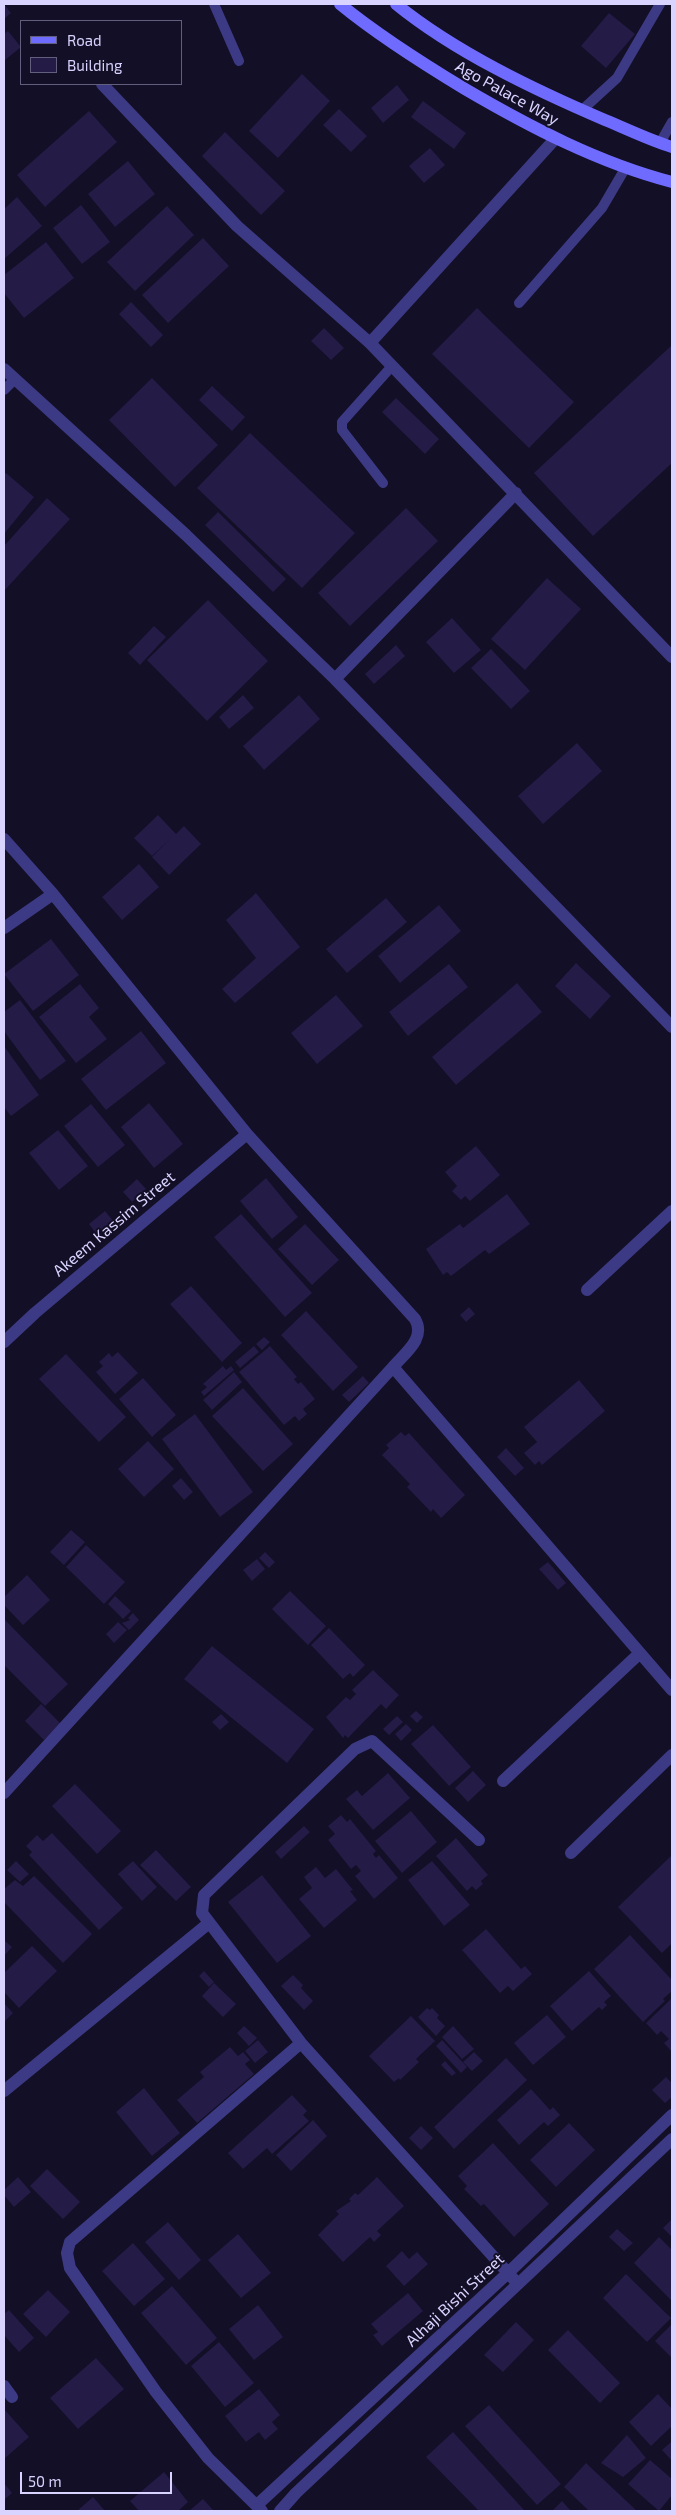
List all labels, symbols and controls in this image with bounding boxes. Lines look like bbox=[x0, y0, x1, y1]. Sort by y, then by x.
legend bbox=[20, 20, 182, 85]
text: Road bbox=[67, 31, 102, 49]
text: Building bbox=[67, 56, 122, 74]
street label: Ago Palace Way bbox=[452, 57, 562, 129]
street label: Akeem Kassim Street bbox=[49, 1167, 179, 1281]
street label: Alhaji Bishi Street bbox=[402, 2249, 508, 2351]
scale bar bbox=[22, 2462, 175, 2494]
text: 50 m bbox=[28, 2472, 62, 2490]

